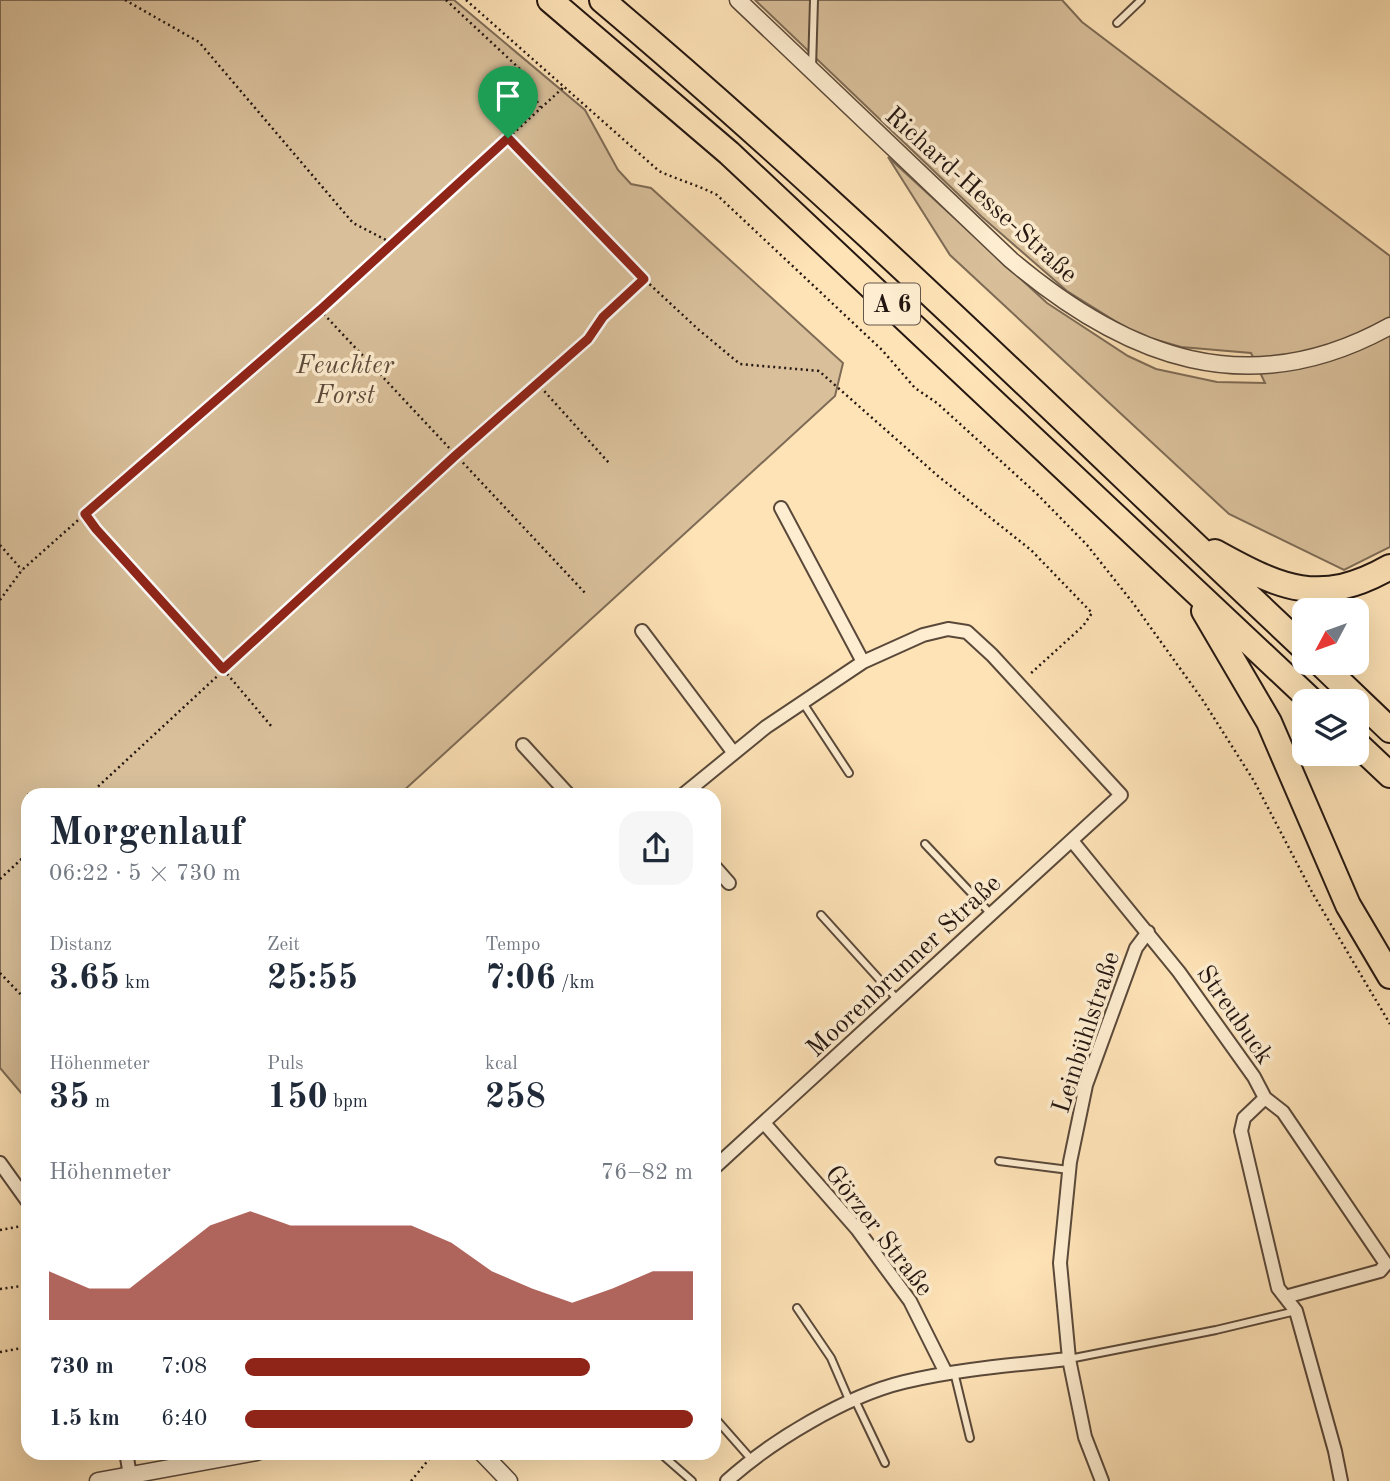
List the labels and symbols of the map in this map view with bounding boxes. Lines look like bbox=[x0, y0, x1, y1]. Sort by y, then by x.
pin bbox=[478, 66, 538, 138]
street label: Richard-Hesse-Straße bbox=[880, 103, 1082, 288]
road number: A 6 bbox=[864, 284, 920, 324]
park label: Feuchter Forst bbox=[295, 353, 395, 409]
north arrow bbox=[1292, 598, 1368, 676]
street label: Moorenbrunner Straße bbox=[802, 870, 1006, 1063]
street label: Leinbühlstraße bbox=[1049, 949, 1125, 1117]
street label: Streubuck bbox=[1191, 961, 1278, 1069]
street label: Görzer Straße bbox=[820, 1161, 937, 1301]

